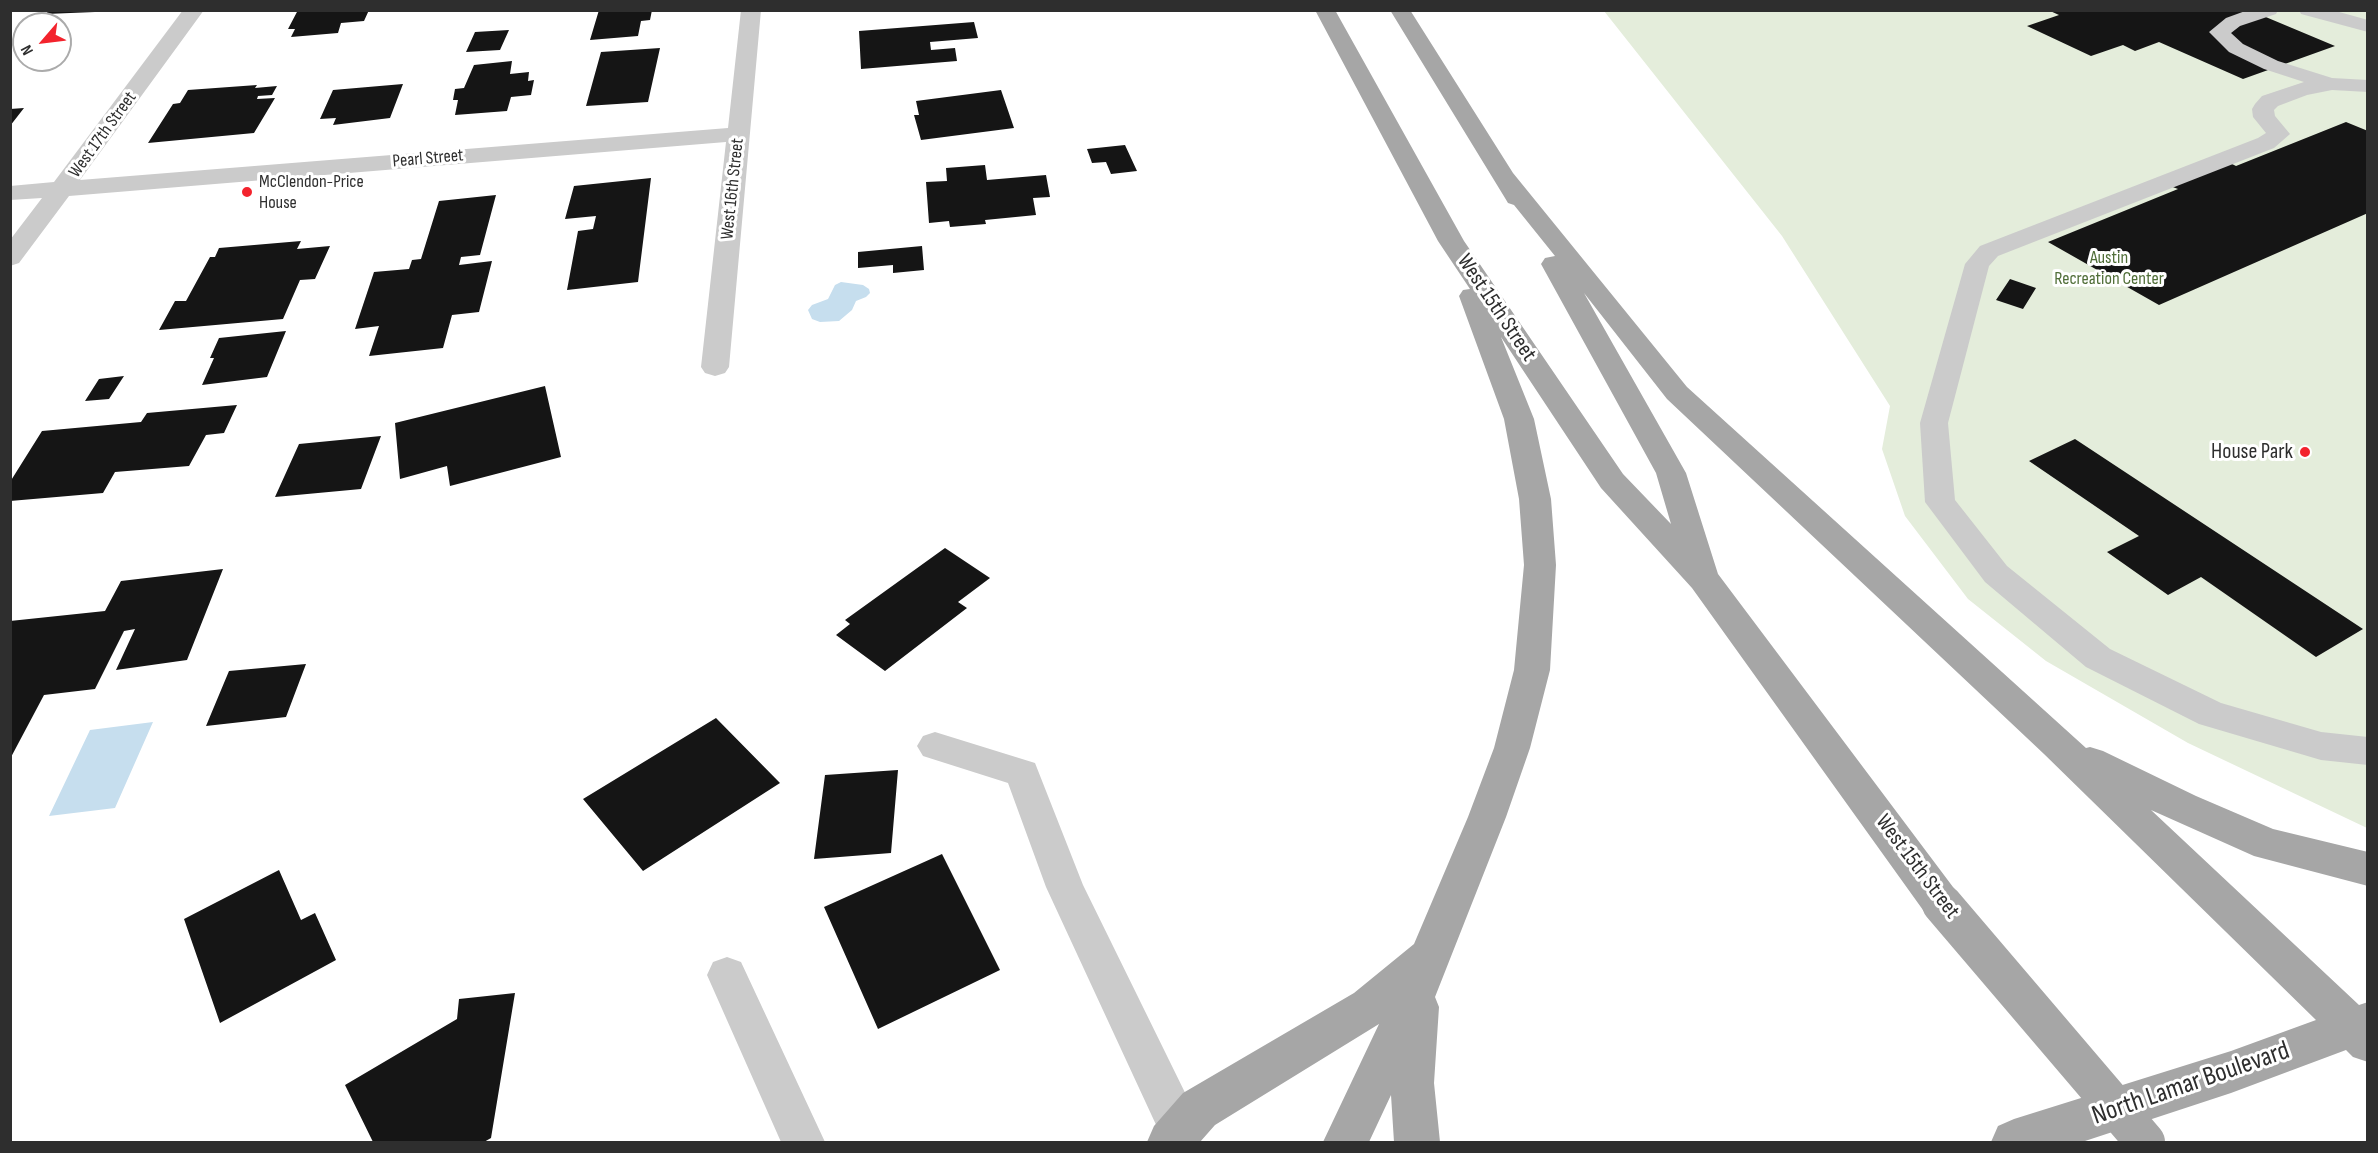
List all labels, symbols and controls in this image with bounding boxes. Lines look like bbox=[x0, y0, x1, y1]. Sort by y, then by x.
north arrow bbox=[12, 12, 72, 72]
text: N bbox=[17, 42, 38, 58]
street label: West 17th Street bbox=[65, 88, 141, 182]
street label: West 16th Street bbox=[717, 137, 749, 241]
street label: Pearl Street bbox=[392, 145, 464, 173]
place label: McClendon-Price House bbox=[259, 171, 364, 213]
marker: McClendon-Price House bbox=[240, 185, 254, 199]
park label: Austin Recreation Center bbox=[2054, 247, 2164, 290]
street label: West 15th Street bbox=[1451, 249, 1541, 367]
place label: House Park bbox=[2211, 439, 2293, 465]
marker: House Park bbox=[2298, 445, 2312, 459]
street label: West 15th Street bbox=[1869, 810, 1965, 924]
street label: North Lamar Boulevard bbox=[2088, 1035, 2294, 1133]

